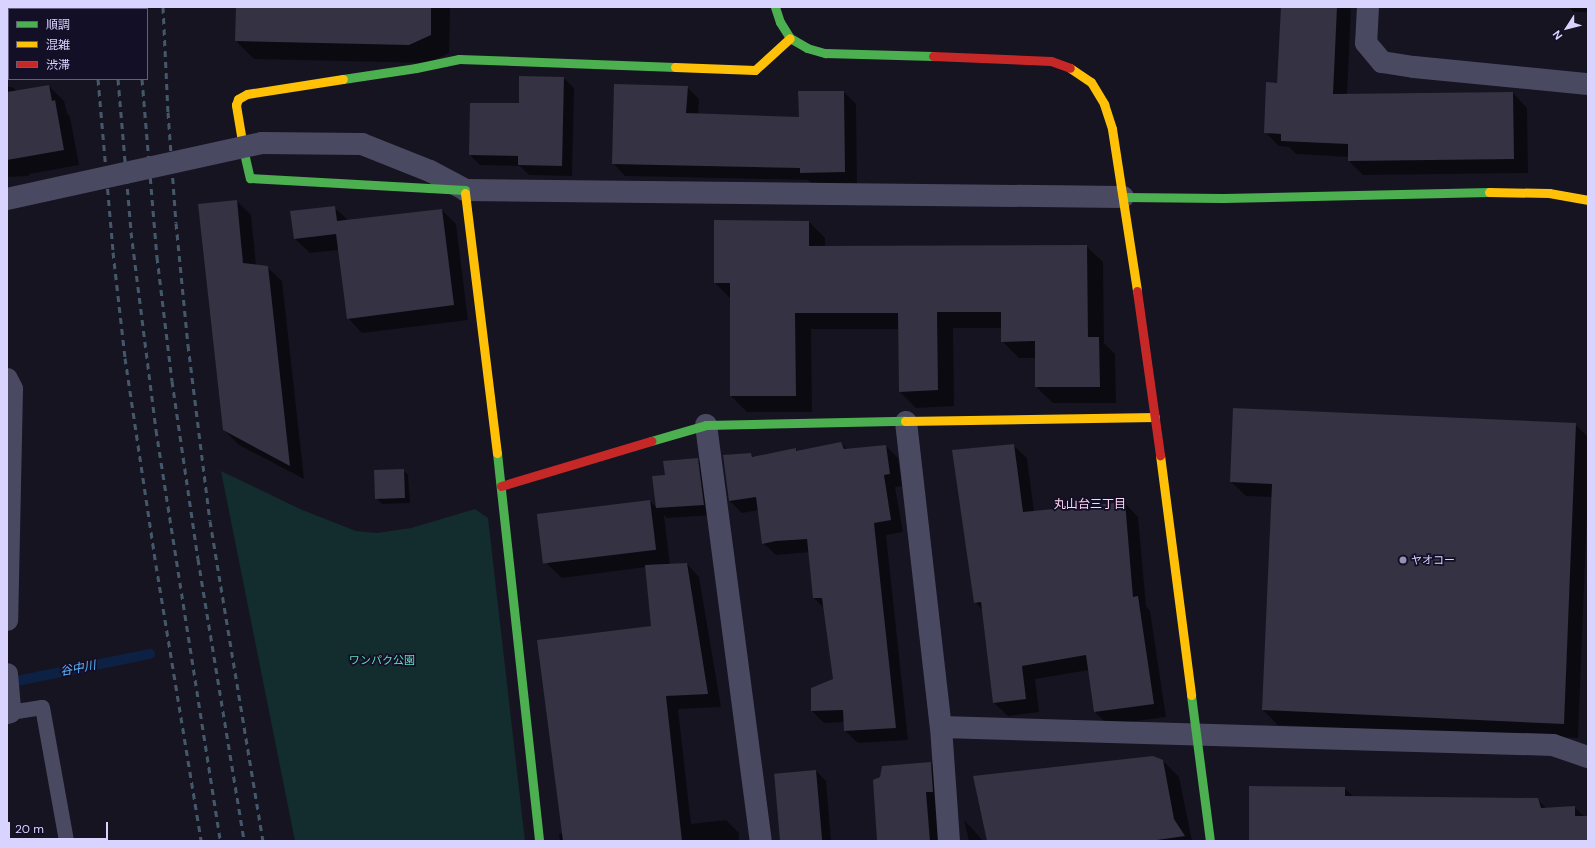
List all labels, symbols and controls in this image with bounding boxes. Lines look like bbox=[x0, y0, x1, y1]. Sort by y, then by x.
legend bbox=[8, 8, 148, 80]
north arrow bbox=[1547, 8, 1587, 48]
text: 順調 bbox=[46, 17, 70, 33]
text: N bbox=[1549, 28, 1565, 42]
text: 混雑 bbox=[46, 37, 70, 53]
text: 渋滞 bbox=[46, 57, 70, 73]
district label: 丸山台三丁目 bbox=[1054, 498, 1126, 512]
place label: ヤオコー bbox=[1411, 553, 1455, 567]
marker: ヤオコー bbox=[1398, 555, 1408, 565]
park label: ワンパク公園 bbox=[349, 653, 415, 667]
water label: 谷中川 bbox=[59, 658, 97, 680]
scale bar bbox=[10, 814, 110, 840]
text: 20 m bbox=[15, 821, 44, 837]

